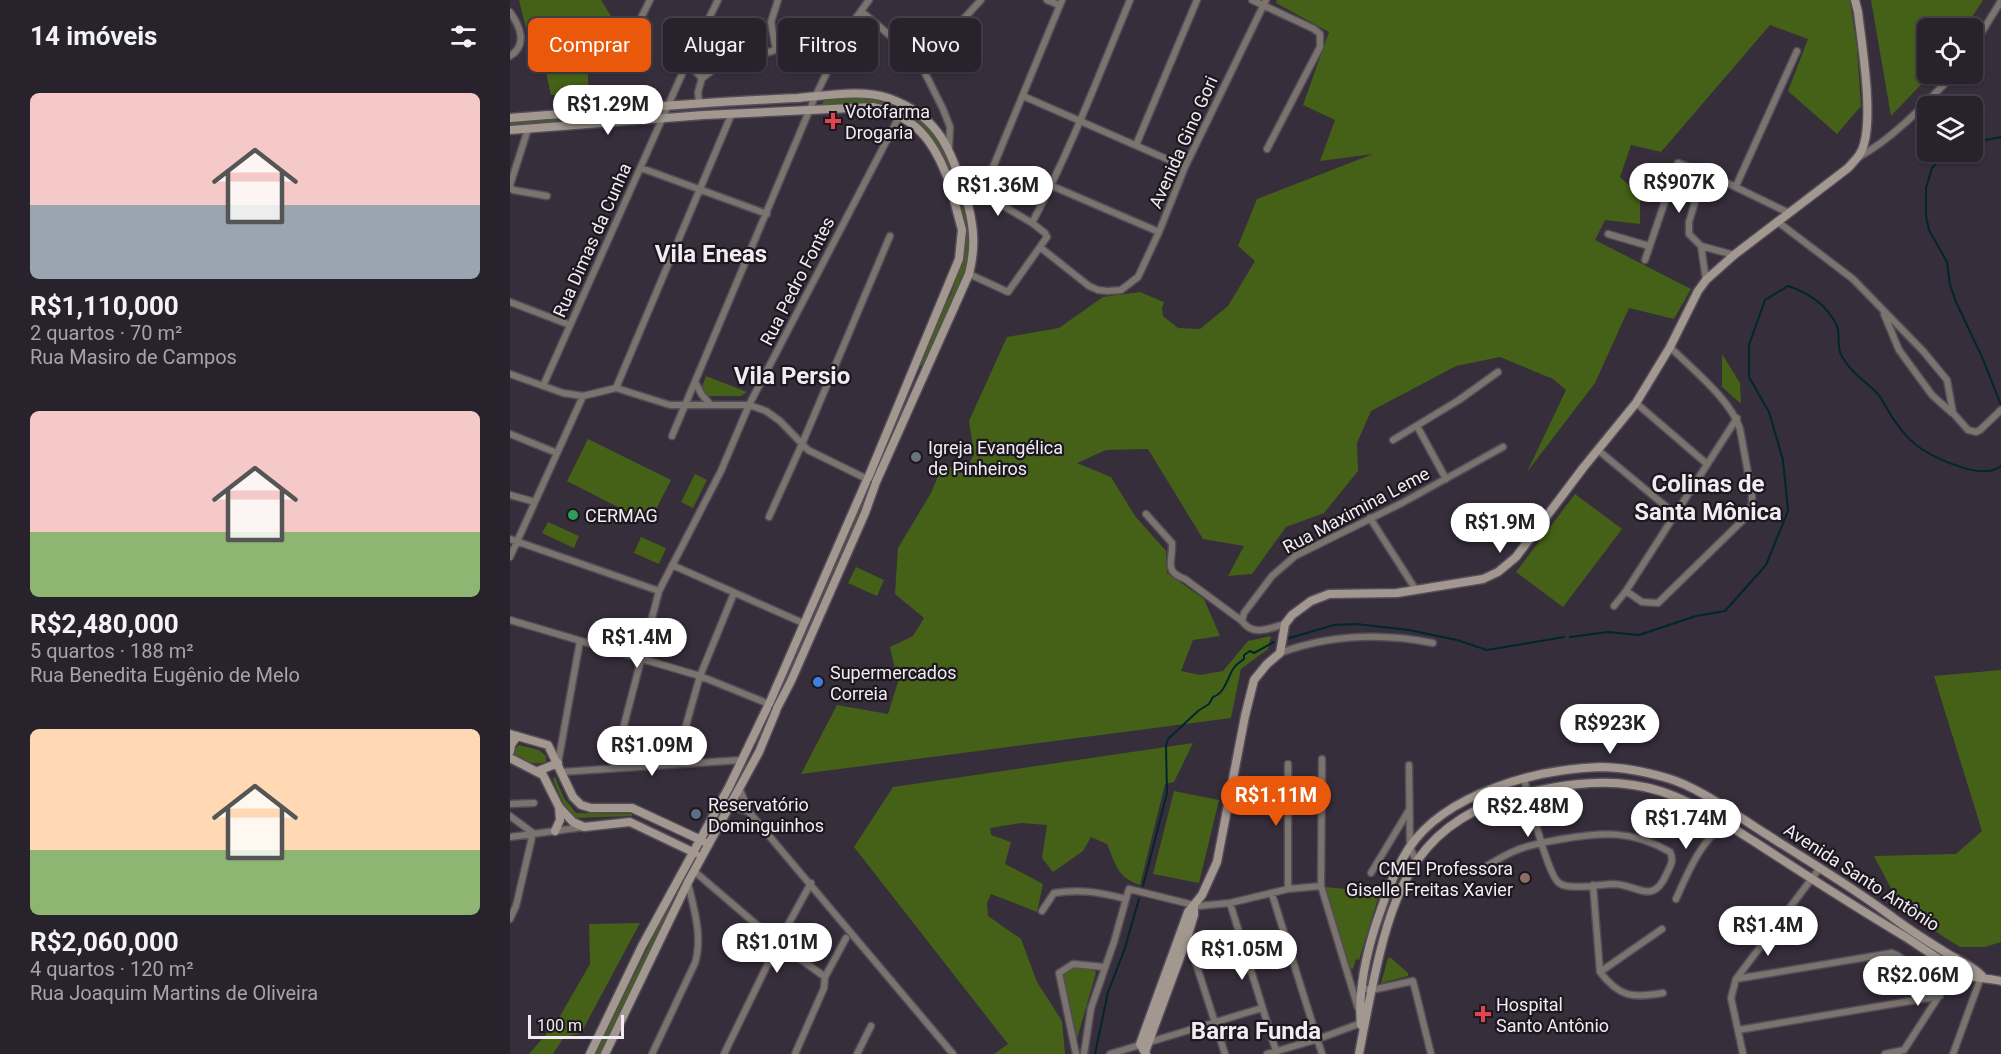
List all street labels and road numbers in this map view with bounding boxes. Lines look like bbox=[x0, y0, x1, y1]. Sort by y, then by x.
street label: Avenida Gino Gori bbox=[1144, 73, 1222, 211]
street label: Rua Dimas da Cunha bbox=[549, 160, 635, 320]
street label: Rua Pedro Fontes bbox=[756, 213, 838, 349]
street label: Rua Maximina Leme bbox=[1279, 462, 1433, 558]
street label: Avenida Santo Antônio bbox=[1780, 819, 1944, 935]

